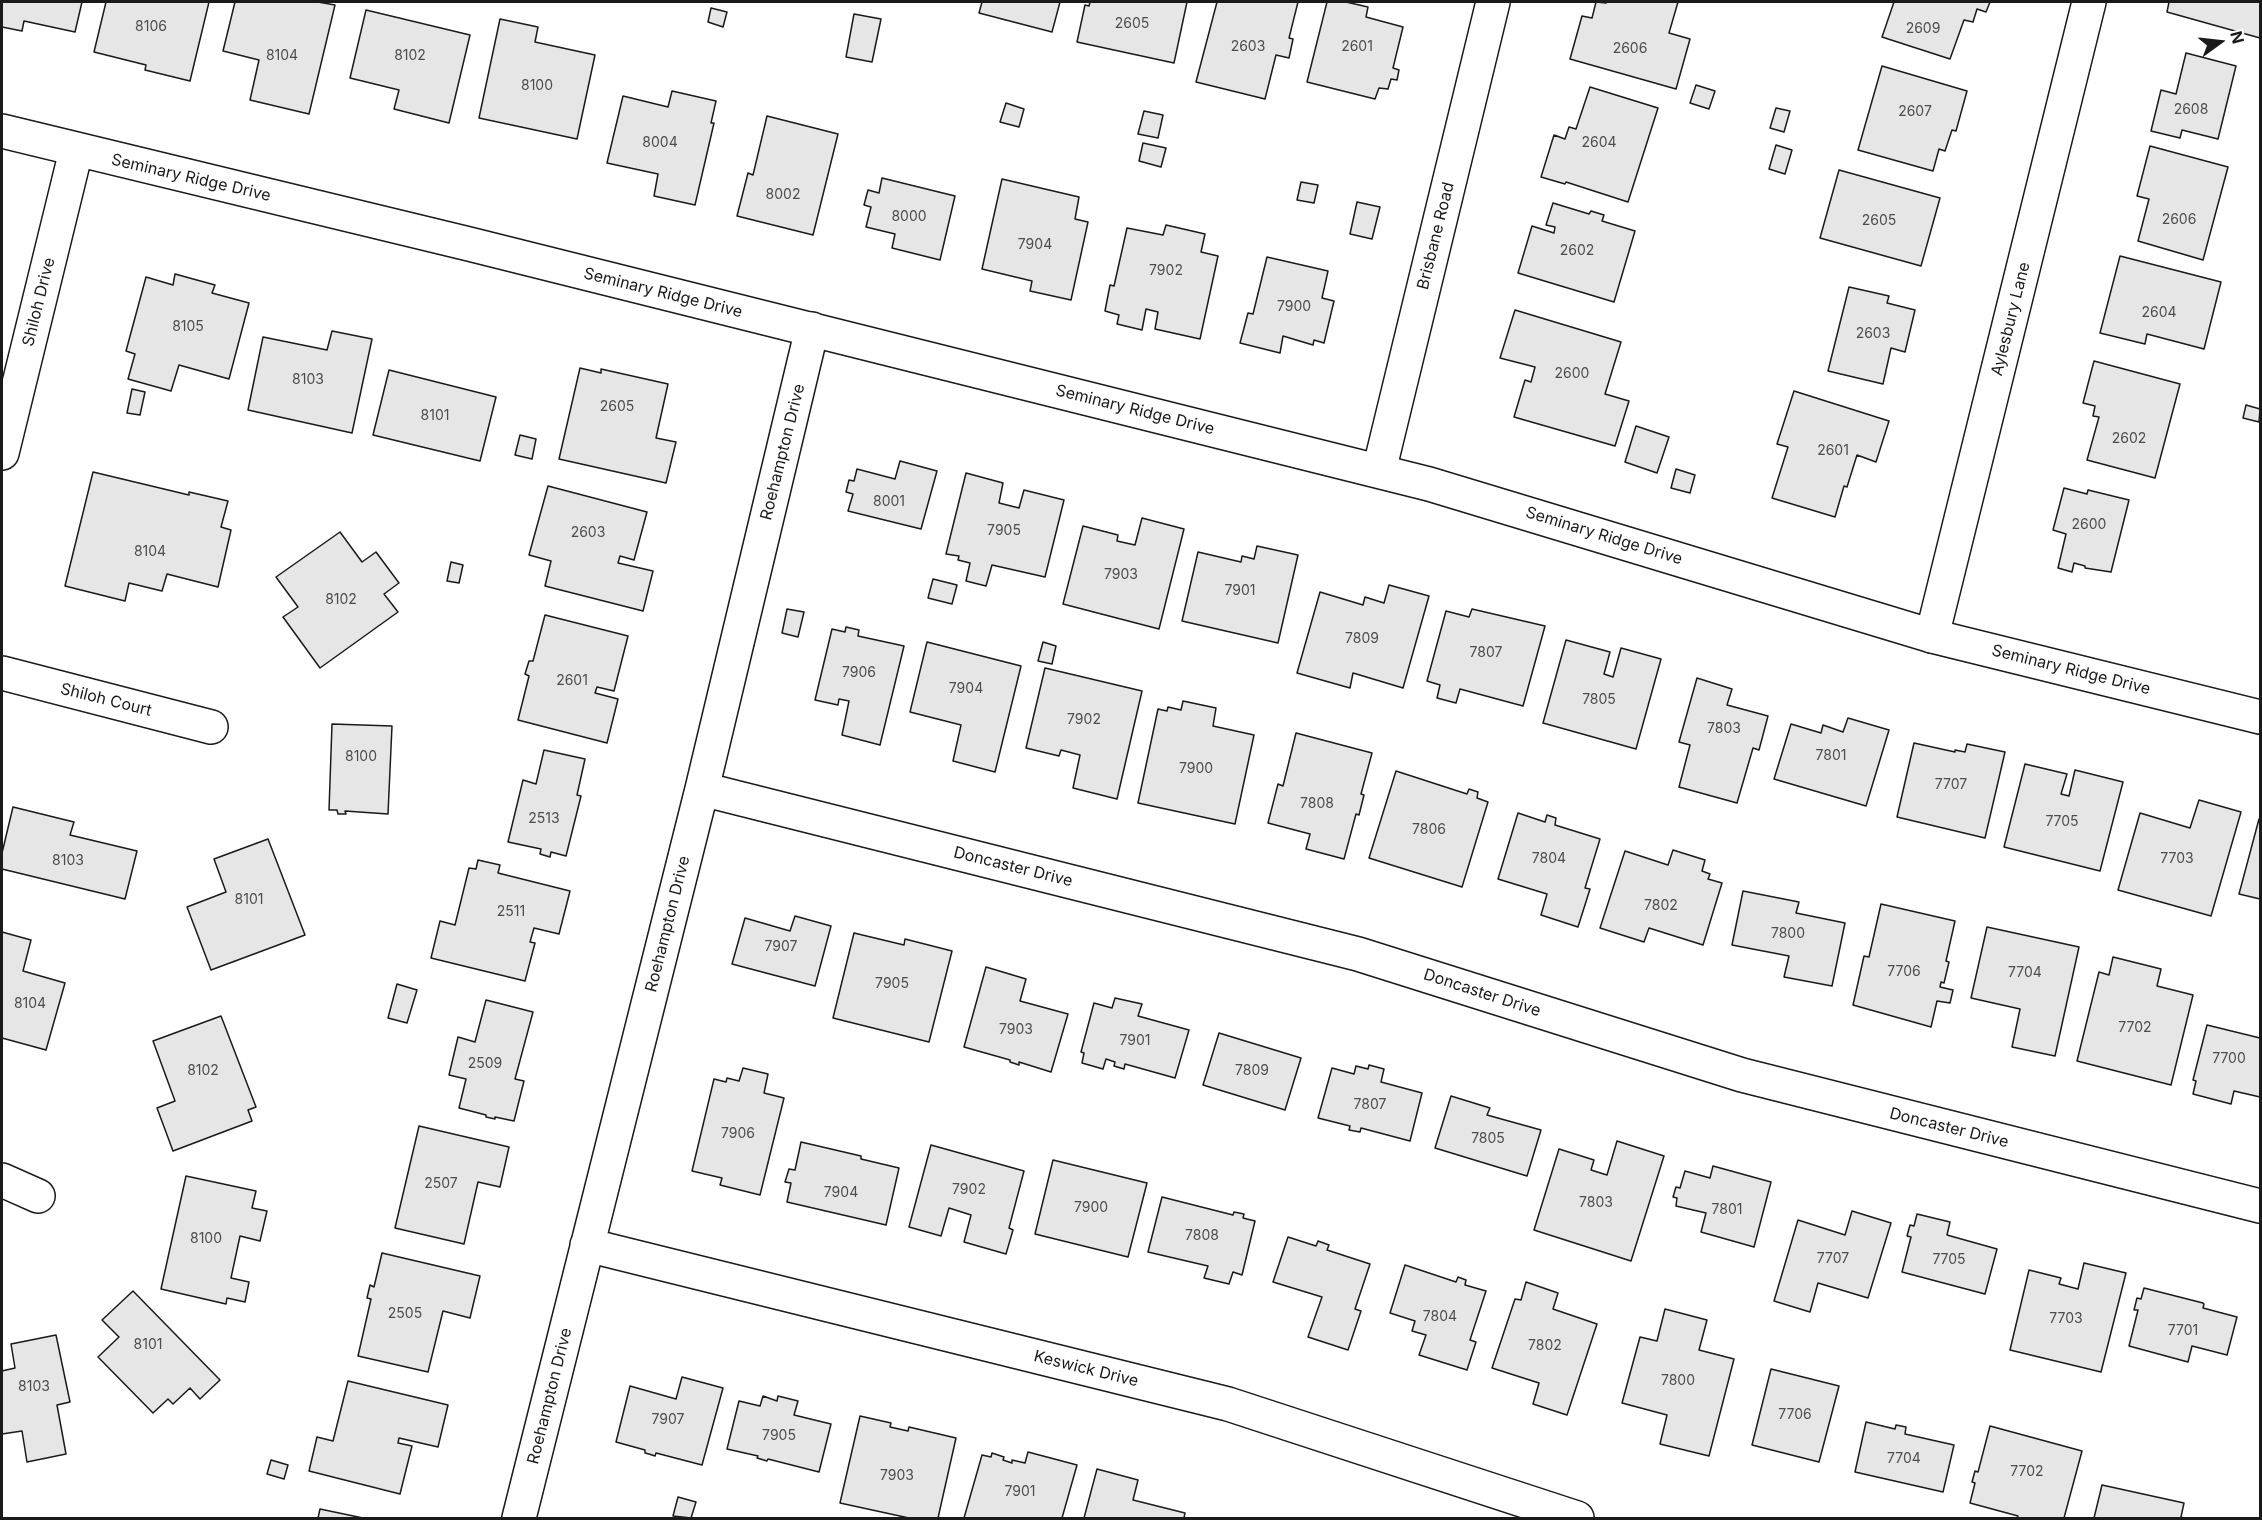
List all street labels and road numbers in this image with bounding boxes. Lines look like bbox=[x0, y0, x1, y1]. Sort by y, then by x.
street label: Seminary Ridge Drive bbox=[109, 150, 273, 206]
street label: Brisbane Road bbox=[1413, 180, 1459, 292]
street label: Shiloh Drive bbox=[19, 256, 59, 348]
street label: Aylesbury Lane bbox=[1988, 260, 2034, 378]
street label: Seminary Ridge Drive bbox=[582, 264, 744, 322]
street label: Seminary Ridge Drive bbox=[1054, 381, 1216, 439]
street label: Roehampton Drive bbox=[757, 382, 809, 522]
street label: Seminary Ridge Drive bbox=[1523, 503, 1685, 569]
street label: Seminary Ridge Drive bbox=[1990, 641, 2152, 699]
street label: Shiloh Court bbox=[58, 679, 154, 721]
street label: Doncaster Drive bbox=[952, 843, 1074, 891]
street label: Roehampton Drive bbox=[642, 854, 694, 994]
street label: Doncaster Drive bbox=[1421, 965, 1543, 1021]
street label: Doncaster Drive bbox=[1888, 1104, 2010, 1152]
street label: Roehampton Drive bbox=[524, 1326, 576, 1466]
street label: Keswick Drive bbox=[1032, 1347, 1140, 1391]

